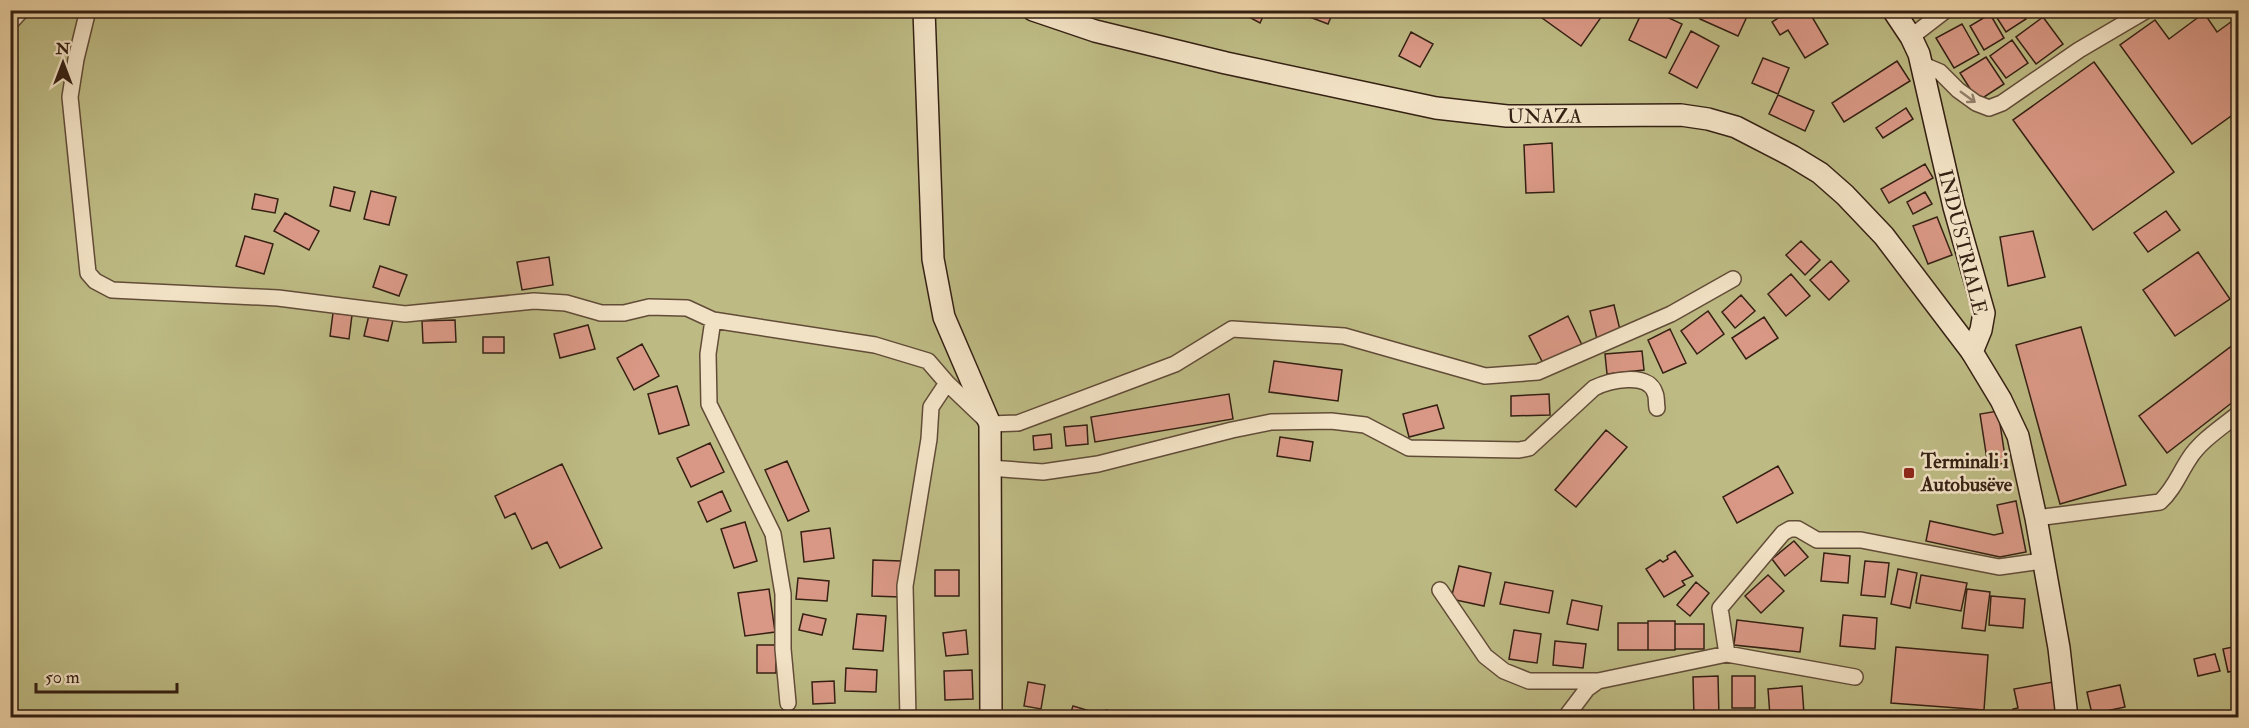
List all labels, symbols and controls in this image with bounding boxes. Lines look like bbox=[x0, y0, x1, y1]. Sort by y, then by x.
north arrow bbox=[33, 33, 93, 93]
text: N bbox=[55, 39, 71, 59]
one-way arrow bbox=[1960, 91, 1976, 104]
street label: UNAZA bbox=[1507, 104, 1582, 129]
street label: INDUSTRIALE bbox=[1932, 167, 1993, 317]
place label: Terminali i Autobusëve bbox=[1920, 449, 2013, 497]
marker: Terminali i Autobusëve bbox=[1902, 466, 1916, 480]
scale bar bbox=[36, 656, 177, 694]
text: 50 m bbox=[45, 666, 80, 689]

